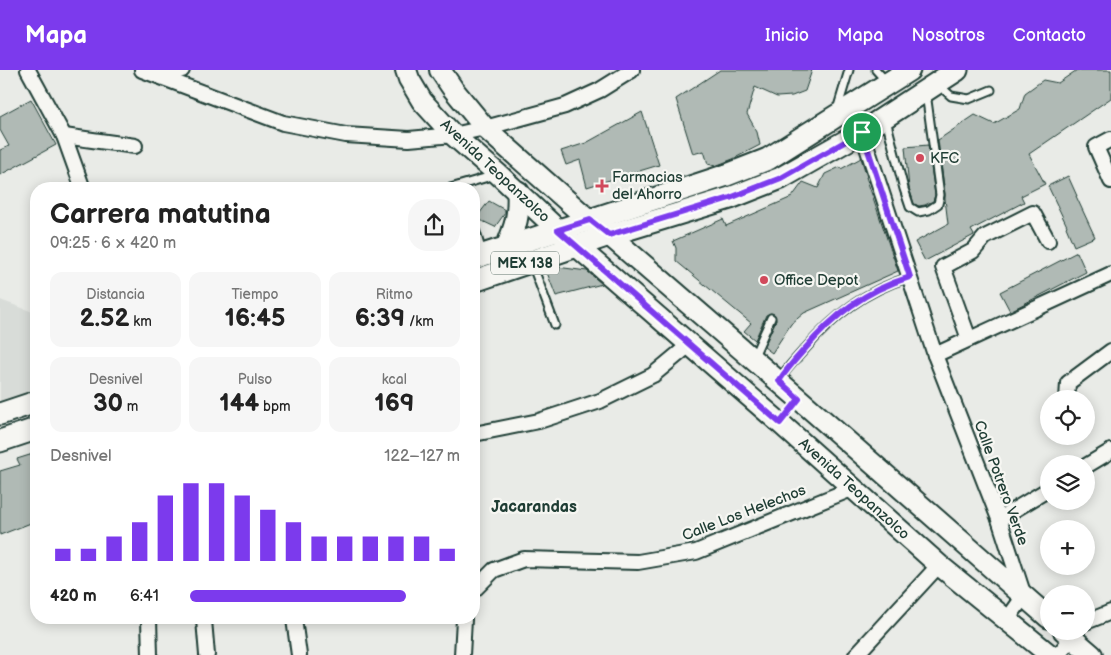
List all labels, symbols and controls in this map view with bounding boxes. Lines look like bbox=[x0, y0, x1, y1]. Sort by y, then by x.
text: Mapa bbox=[25, 21, 87, 50]
text: Inicio bbox=[765, 25, 809, 46]
text: Mapa bbox=[837, 25, 883, 46]
text: Nosotros bbox=[911, 25, 985, 46]
text: Contacto bbox=[1013, 25, 1086, 46]
pin bbox=[841, 111, 883, 153]
street label: Avenida Teopanzolco bbox=[436, 115, 554, 227]
icon: arrive bbox=[848, 118, 876, 146]
place label: KFC bbox=[930, 149, 960, 168]
marker: KFC bbox=[914, 152, 926, 164]
place label: Farmacias del Ahorro bbox=[612, 168, 683, 204]
marker: Farmacias del Ahorro bbox=[596, 180, 608, 192]
text: Carrera matutina bbox=[50, 198, 271, 231]
button: share bbox=[408, 199, 460, 251]
text: 09:25 · 6 × 420 m bbox=[50, 234, 176, 253]
road number: MEX 138 bbox=[491, 252, 559, 274]
place label: Office Depot bbox=[774, 271, 859, 290]
marker: Office Depot bbox=[758, 274, 770, 286]
text: Distancia bbox=[86, 286, 145, 303]
text: Tiempo bbox=[231, 286, 279, 303]
text: Ritmo bbox=[376, 286, 413, 303]
text: 2.52 bbox=[80, 303, 130, 334]
text: 16:45 bbox=[225, 303, 285, 334]
text: 6:39 bbox=[355, 303, 405, 334]
text: km bbox=[130, 313, 152, 330]
text: /km bbox=[405, 313, 434, 330]
text: Desnivel bbox=[89, 371, 143, 388]
text: Pulso bbox=[238, 371, 272, 388]
text: kcal bbox=[382, 371, 407, 388]
text: 30 bbox=[93, 388, 123, 419]
text: 144 bbox=[219, 388, 259, 419]
text: 169 bbox=[374, 388, 414, 419]
map controls bbox=[1040, 390, 1095, 640]
button: locate bbox=[1040, 390, 1095, 445]
text: m bbox=[123, 398, 138, 415]
text: bpm bbox=[259, 398, 291, 415]
street label: Calle Potrero Verde bbox=[970, 418, 1032, 548]
street label: Avenida Teopanzolco bbox=[794, 434, 914, 544]
text: Desnivel bbox=[50, 447, 112, 466]
text: 122–127 m bbox=[384, 447, 460, 466]
button: layers bbox=[1040, 455, 1095, 510]
street label: Calle Los Helechos bbox=[679, 480, 809, 545]
district label: Jacarandas bbox=[491, 498, 577, 517]
button: + bbox=[1040, 520, 1095, 575]
button: − bbox=[1040, 585, 1095, 640]
text: 420 m bbox=[50, 587, 97, 606]
text: 6:41 bbox=[130, 587, 159, 606]

